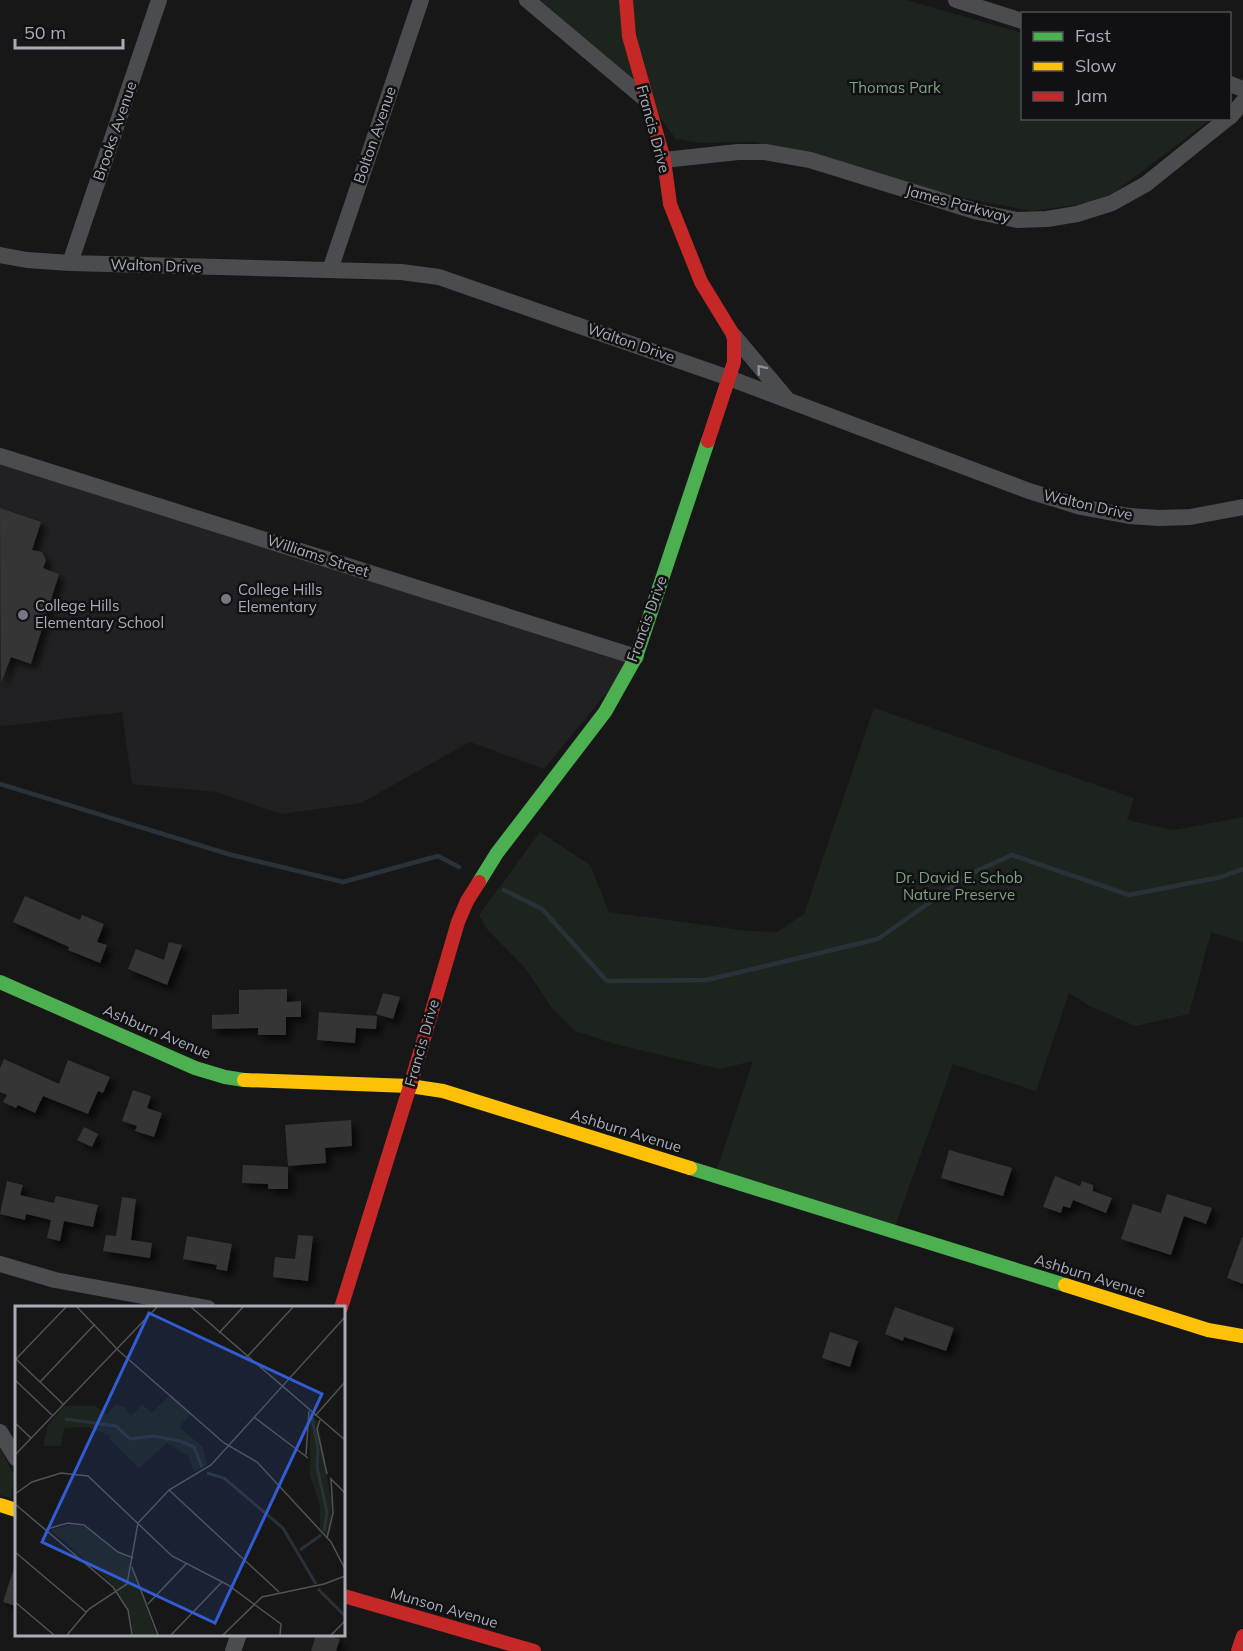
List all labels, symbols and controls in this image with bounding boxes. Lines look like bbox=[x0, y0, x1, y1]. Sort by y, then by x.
scale bar bbox=[15, 12, 123, 50]
legend bbox=[1021, 12, 1231, 120]
text: 50 m bbox=[24, 21, 66, 44]
text: Fast bbox=[1075, 24, 1111, 47]
text: Slow bbox=[1075, 54, 1117, 77]
park label: Thomas Park bbox=[849, 78, 941, 97]
street label: Brooks Avenue bbox=[89, 79, 140, 183]
street label: Francis Drive bbox=[633, 83, 674, 175]
street label: Bolton Avenue bbox=[349, 84, 400, 186]
text: Jam bbox=[1075, 84, 1108, 107]
street label: James Parkway bbox=[904, 180, 1013, 227]
street label: Walton Drive bbox=[110, 254, 202, 277]
street label: Walton Drive bbox=[585, 319, 677, 366]
one-way arrow bbox=[757, 365, 768, 376]
street label: Walton Drive bbox=[1042, 485, 1135, 524]
street label: Williams Street bbox=[265, 530, 371, 581]
street label: Francis Drive bbox=[622, 573, 671, 664]
place label: College Hills Elementary bbox=[238, 580, 322, 616]
marker: College Hills Elementary bbox=[219, 592, 233, 606]
place label: College Hills Elementary School bbox=[35, 596, 164, 632]
marker: College Hills Elementary School bbox=[16, 608, 30, 622]
park label: Dr. David E. Schob Nature Preserve bbox=[895, 868, 1023, 904]
street label: Francis Drive bbox=[400, 997, 443, 1089]
street label: Ashburn Avenue bbox=[100, 1000, 214, 1063]
street label: Ashburn Avenue bbox=[568, 1105, 684, 1156]
street label: Ashburn Avenue bbox=[1032, 1250, 1148, 1301]
inset map bbox=[15, 1306, 345, 1636]
street label: Munson Avenue bbox=[388, 1583, 500, 1632]

